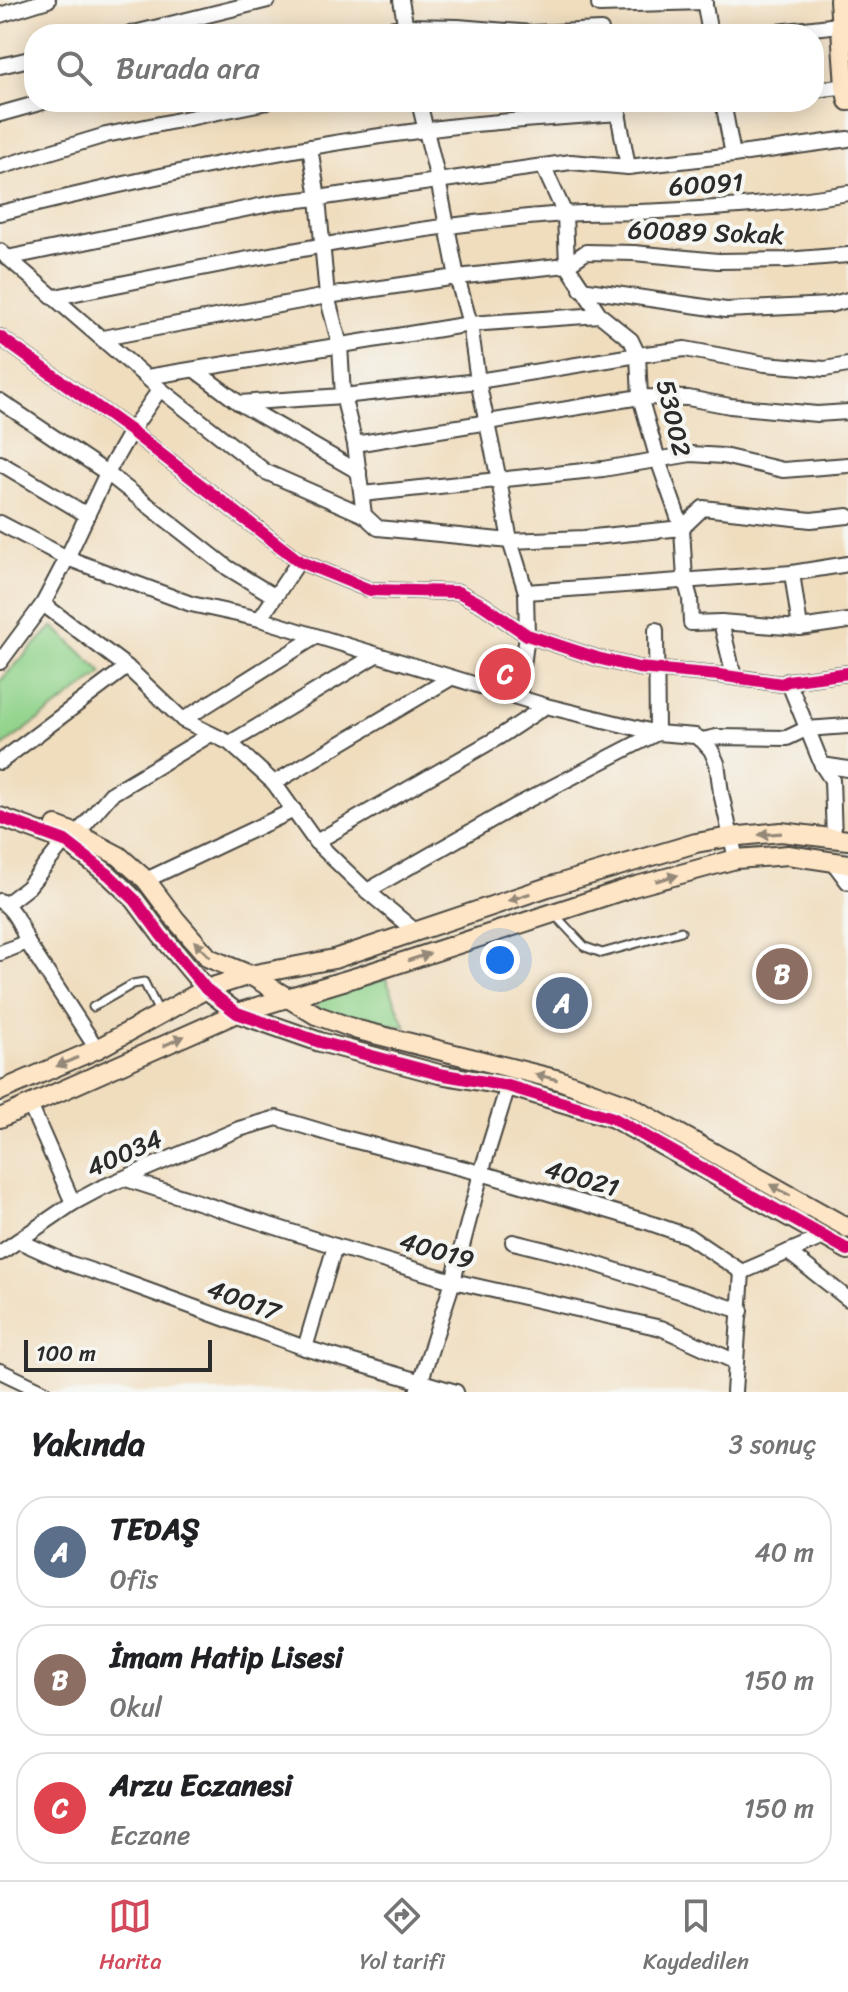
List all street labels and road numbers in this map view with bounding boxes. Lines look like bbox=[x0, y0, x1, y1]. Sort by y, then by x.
street label: 60091 bbox=[667, 158, 745, 210]
street label: 60089 Sokak bbox=[627, 206, 785, 258]
street label: 53002 bbox=[643, 375, 705, 461]
street label: 40034 bbox=[78, 1116, 170, 1190]
street label: 40021 bbox=[539, 1146, 625, 1210]
street label: 40019 bbox=[394, 1217, 480, 1283]
street label: 40017 bbox=[201, 1266, 289, 1335]

